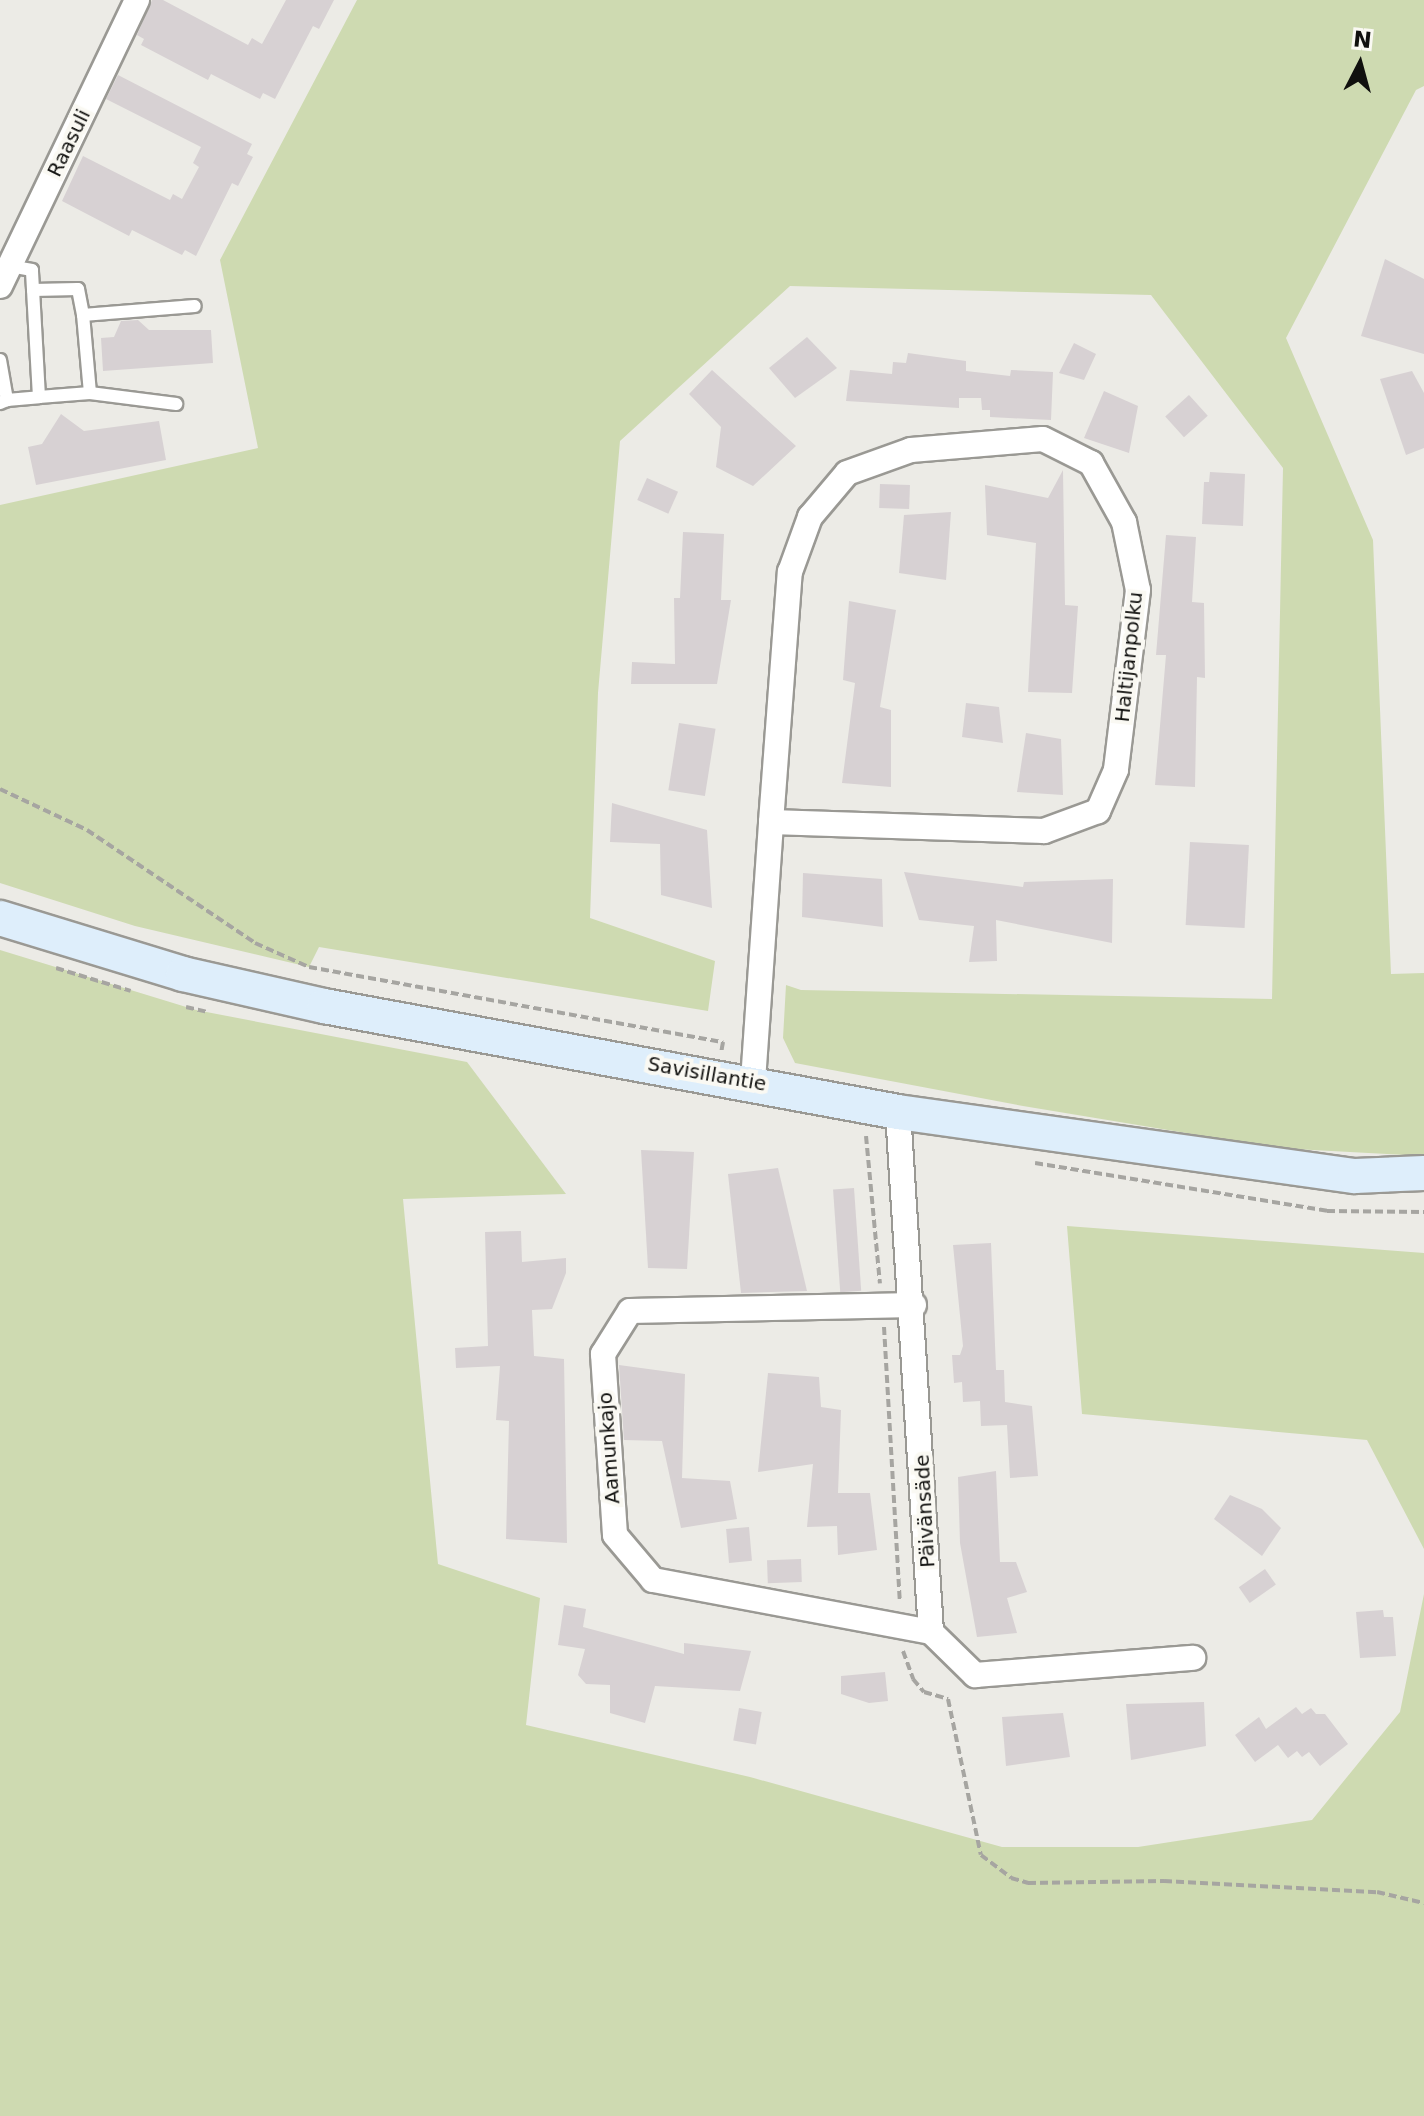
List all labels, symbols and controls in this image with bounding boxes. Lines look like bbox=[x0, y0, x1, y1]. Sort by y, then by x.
north arrow bbox=[1320, 24, 1400, 104]
text: N bbox=[1352, 26, 1373, 53]
street label: Raasuli bbox=[42, 105, 96, 181]
street label: Haltijanpolku bbox=[1110, 591, 1148, 723]
street label: Savisillantie bbox=[646, 1052, 768, 1096]
street label: Aamunkajo bbox=[593, 1391, 625, 1505]
street label: Päivänsäde bbox=[910, 1454, 940, 1568]

